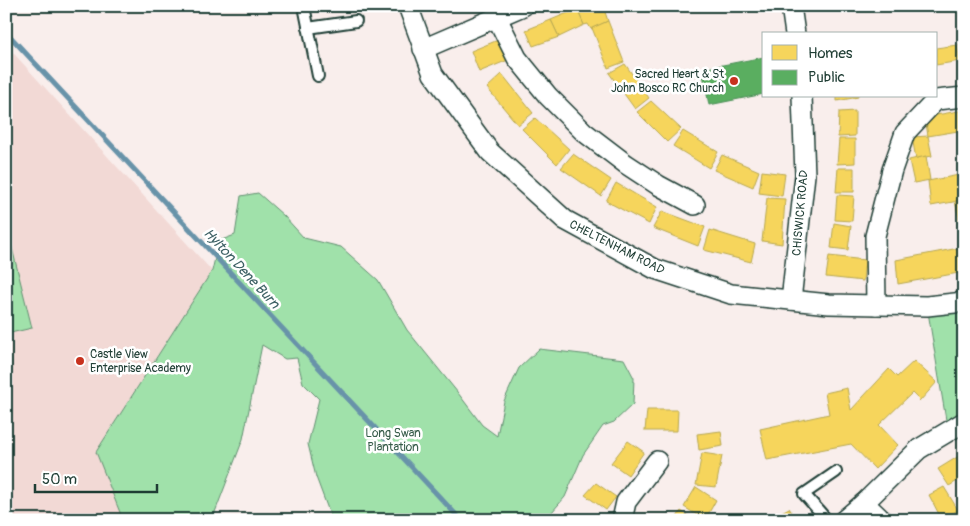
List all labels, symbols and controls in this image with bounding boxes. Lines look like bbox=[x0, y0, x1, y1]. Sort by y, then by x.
legend bbox=[762, 32, 938, 98]
text: Homes bbox=[808, 44, 853, 63]
place label: Sacred Heart & St John Bosco RC Church bbox=[611, 67, 724, 96]
text: Public bbox=[808, 68, 845, 87]
marker: Sacred Heart & St John Bosco RC Church bbox=[728, 75, 740, 87]
street label: CHISWICK ROAD bbox=[789, 169, 812, 257]
street label: CHELTENHAM ROAD bbox=[567, 217, 667, 278]
water label: Hylton Dene Burn bbox=[200, 225, 284, 313]
place label: Castle View Enterprise Academy bbox=[90, 347, 191, 376]
marker: Castle View Enterprise Academy bbox=[74, 355, 86, 367]
park label: Long Swan Plantation bbox=[365, 426, 421, 455]
scale bar bbox=[35, 461, 158, 493]
text: 50 m bbox=[42, 470, 77, 489]

